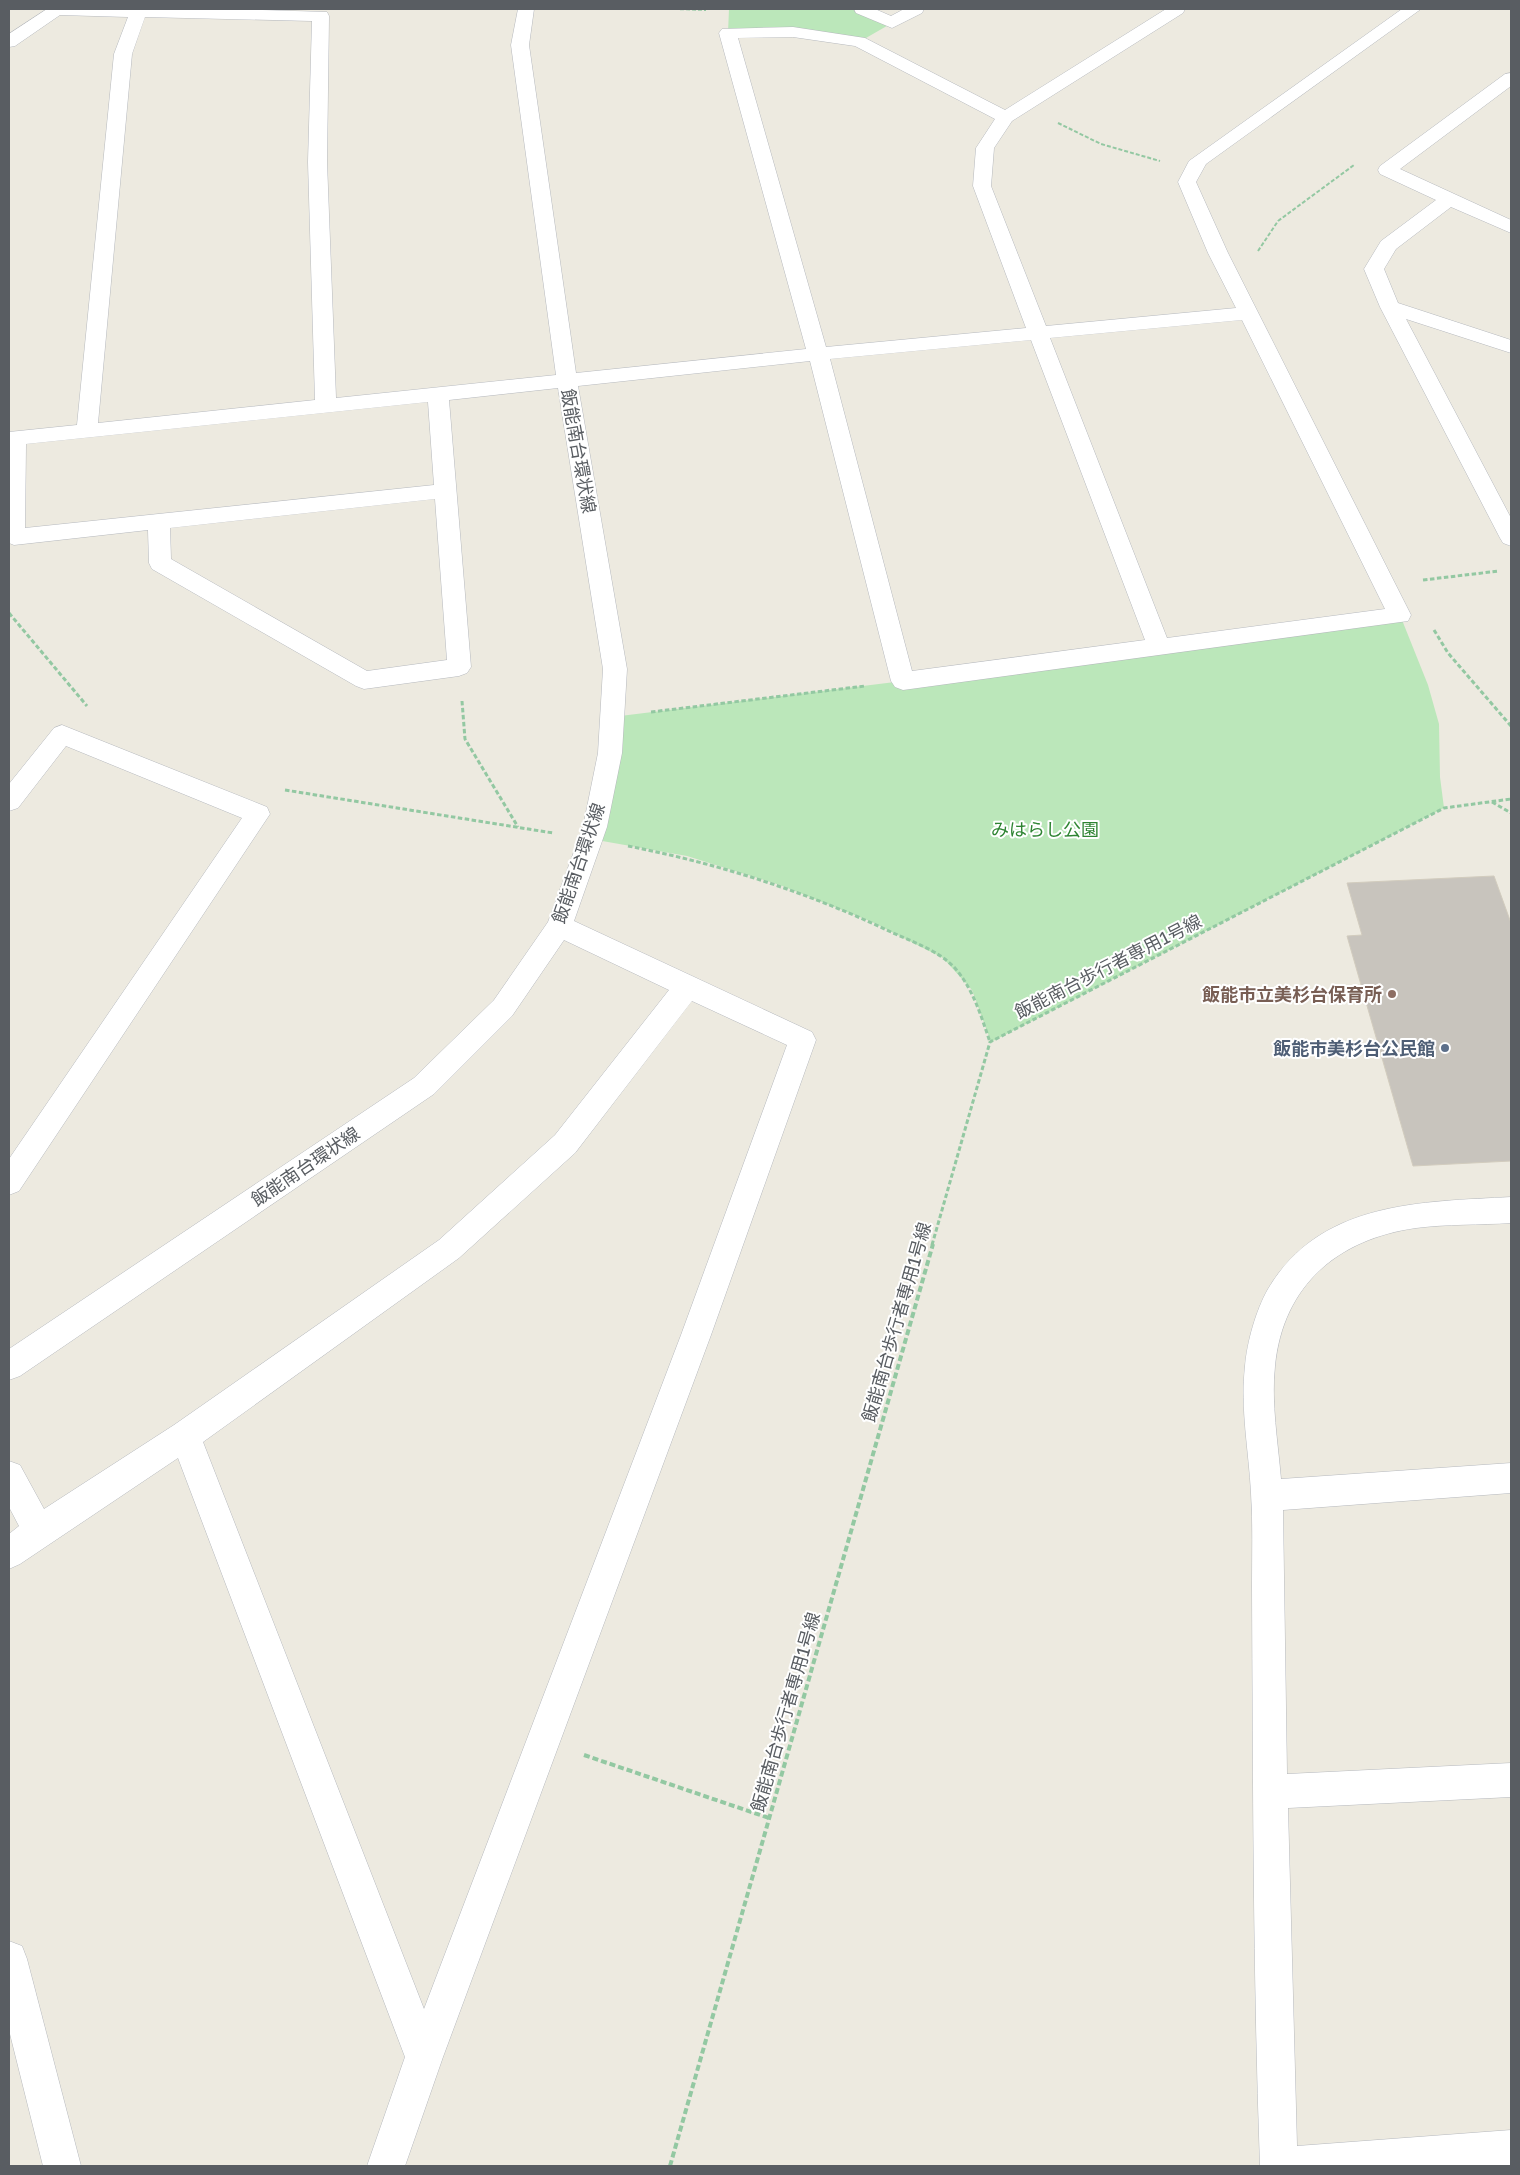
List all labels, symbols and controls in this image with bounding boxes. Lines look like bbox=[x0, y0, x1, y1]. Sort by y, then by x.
street label: 飯能南台環状線 bbox=[557, 387, 601, 515]
street label: 飯能南台環状線 bbox=[547, 800, 609, 926]
park label: みはらし公園 bbox=[991, 818, 1099, 840]
street label: 飯能南台歩行者専用1号線 bbox=[1011, 909, 1205, 1023]
place label: 飯能市立美杉台保育所 bbox=[1202, 983, 1382, 1005]
marker: 飯能市立美杉台保育所 bbox=[1386, 988, 1398, 1000]
place label: 飯能市美杉台公民館 bbox=[1273, 1037, 1435, 1059]
marker: 飯能市美杉台公民館 bbox=[1439, 1042, 1451, 1054]
street label: 飯能南台環状線 bbox=[247, 1122, 363, 1210]
street label: 飯能南台歩行者専用1号線 bbox=[857, 1220, 935, 1424]
street label: 飯能南台歩行者専用1号線 bbox=[746, 1610, 824, 1814]

